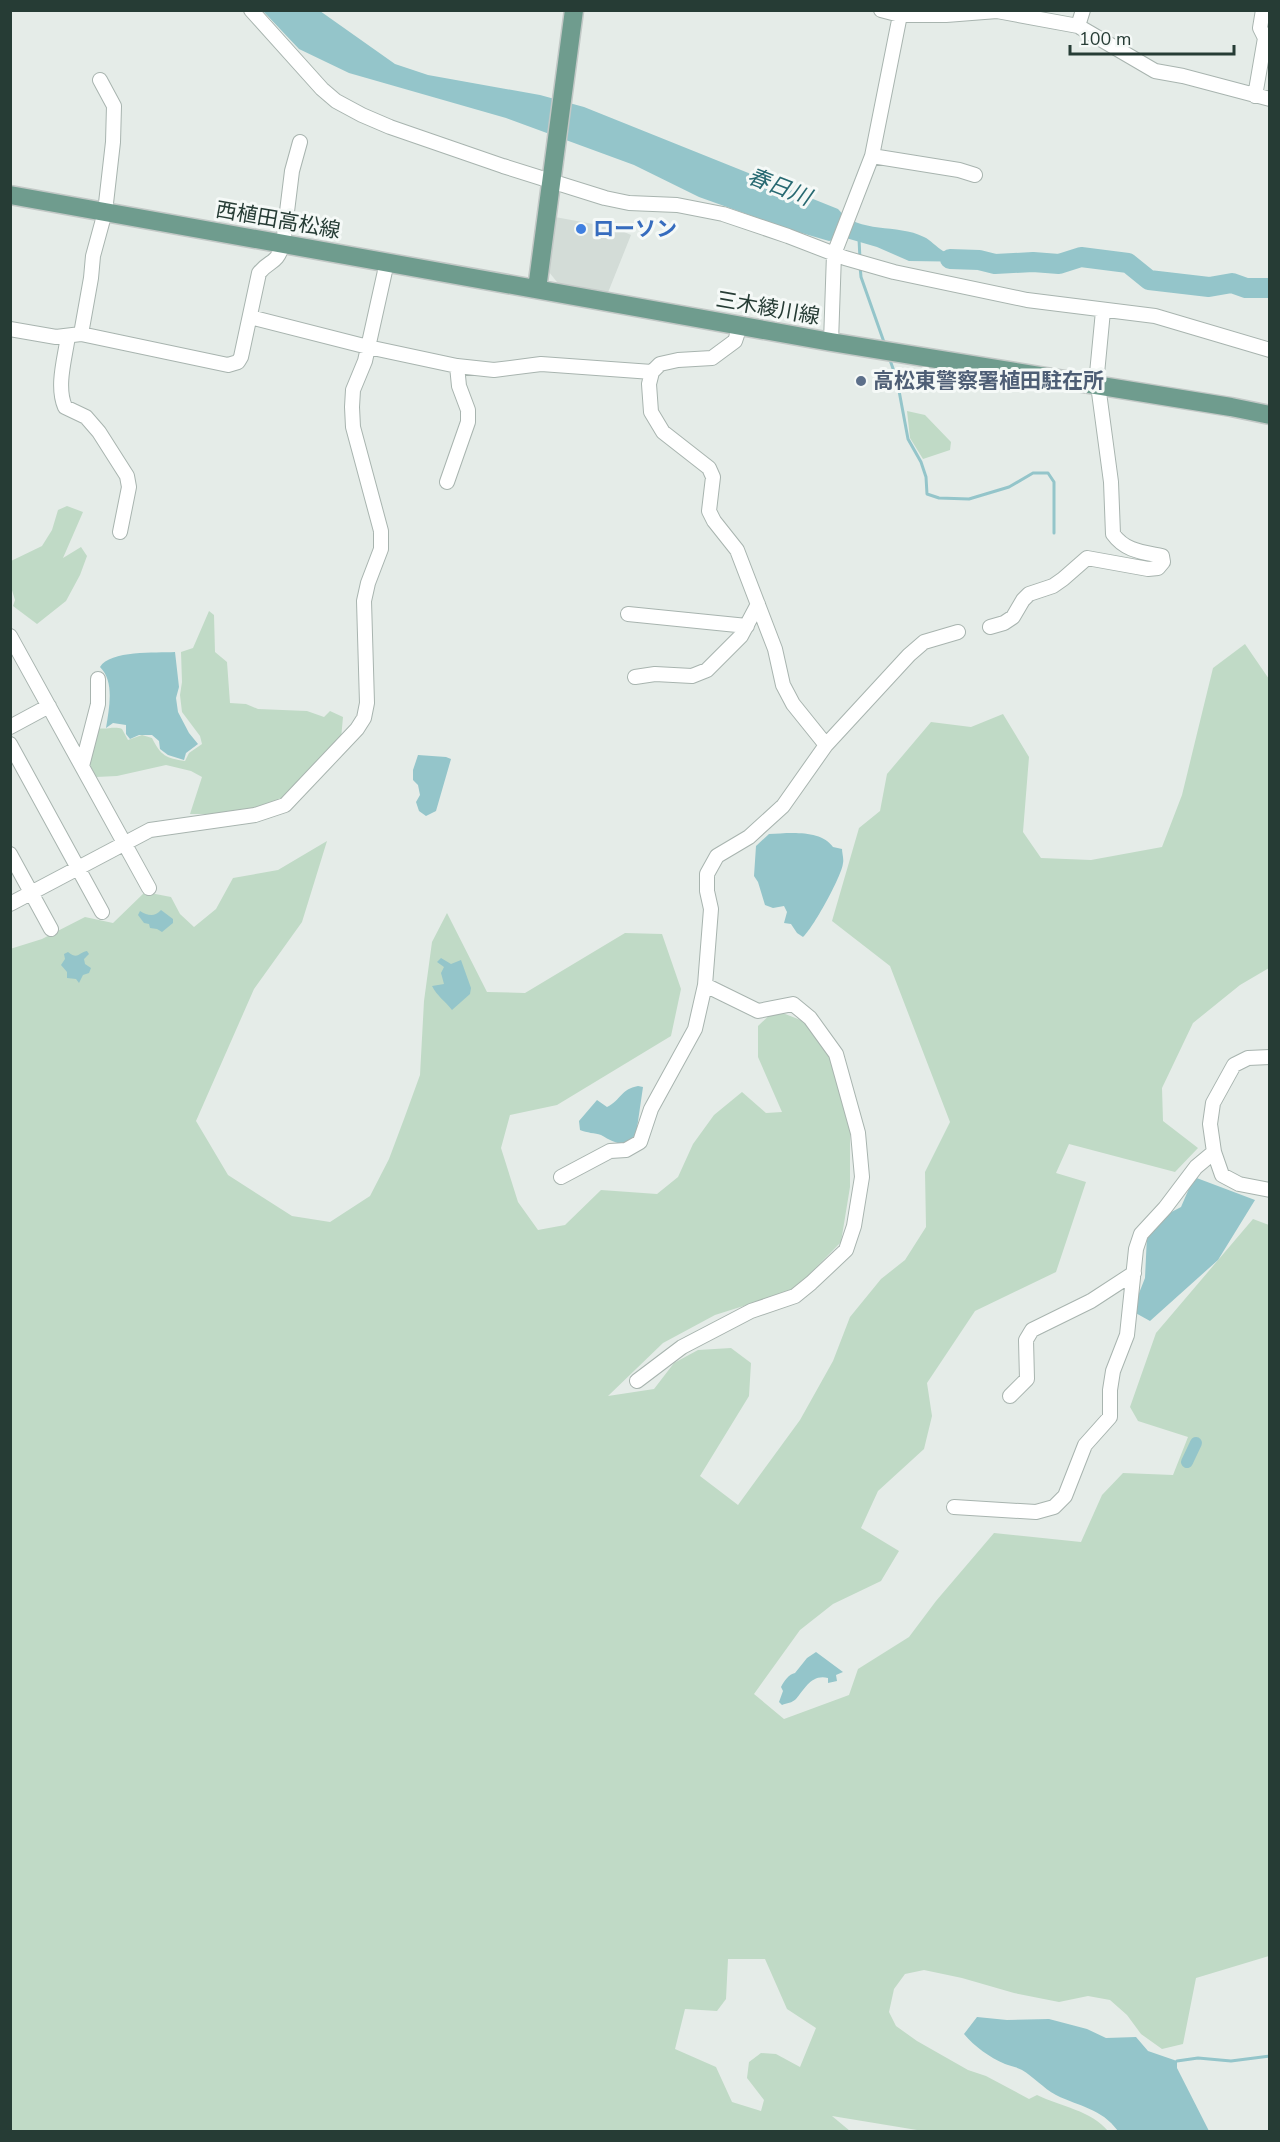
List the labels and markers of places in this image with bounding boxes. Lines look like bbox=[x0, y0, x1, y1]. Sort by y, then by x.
place label: ローソン bbox=[593, 215, 677, 243]
marker: ローソン bbox=[574, 222, 588, 236]
place label: 高松東警察署植田駐在所 bbox=[873, 367, 1104, 395]
marker: 高松東警察署植田駐在所 bbox=[854, 374, 868, 388]

